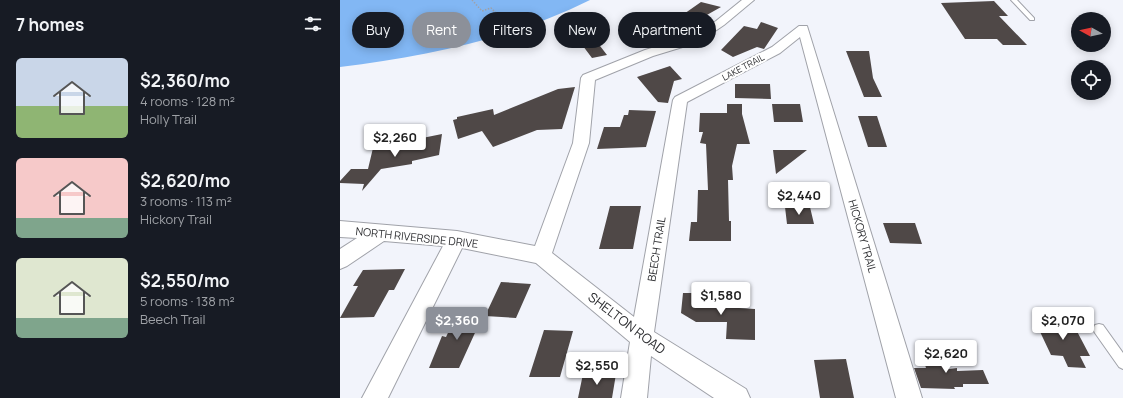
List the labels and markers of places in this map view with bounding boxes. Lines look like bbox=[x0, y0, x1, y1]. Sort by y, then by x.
pin: $2,260 bbox=[362, 124, 428, 158]
pin: $2,440 bbox=[766, 182, 832, 216]
pin: $1,580 bbox=[688, 282, 754, 316]
pin: $2,360 bbox=[424, 307, 490, 341]
pin: $2,070 bbox=[1030, 307, 1096, 341]
pin: $2,620 bbox=[913, 340, 979, 374]
pin: $2,550 bbox=[564, 352, 630, 386]

